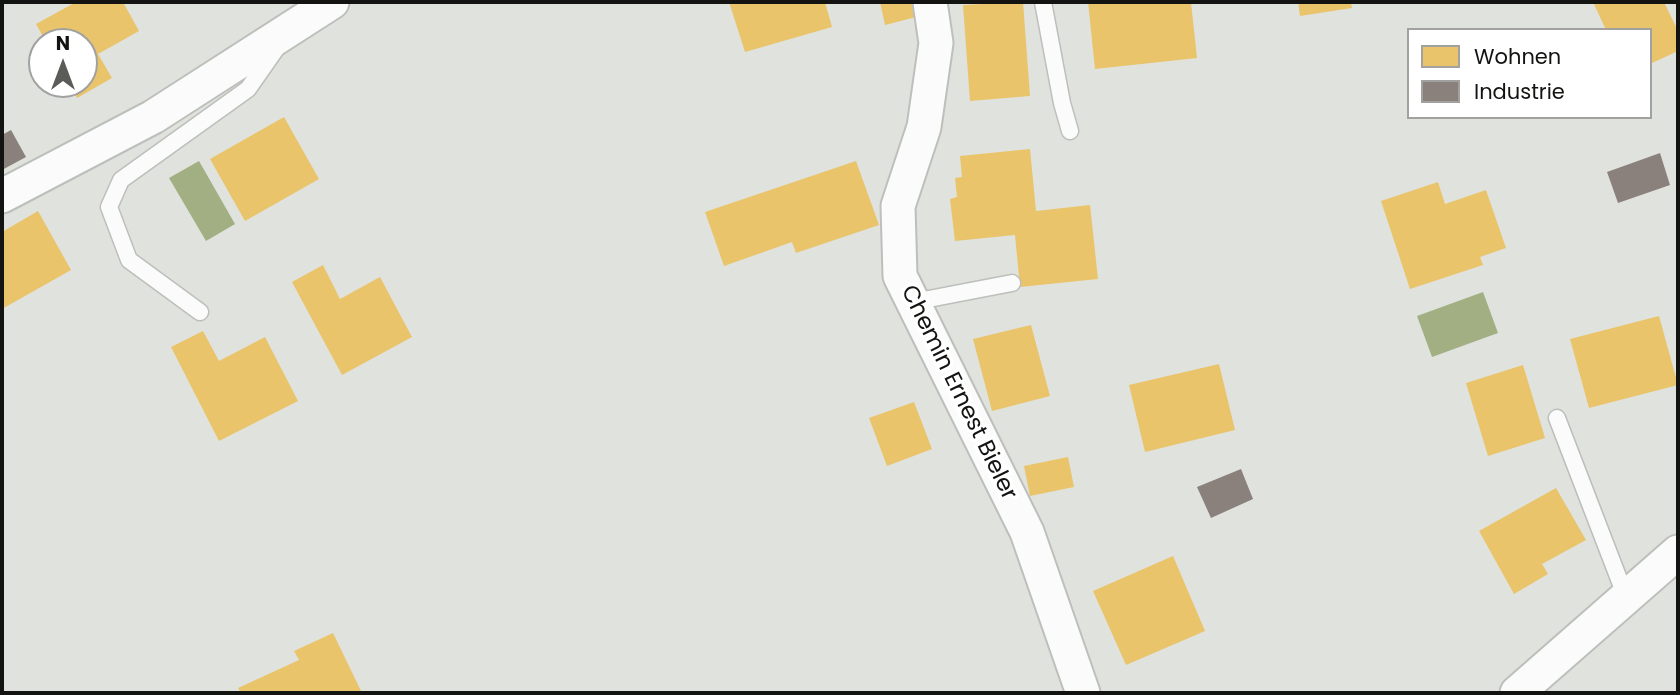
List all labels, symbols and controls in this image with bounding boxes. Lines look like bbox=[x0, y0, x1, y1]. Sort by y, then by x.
north arrow bbox=[28, 28, 98, 98]
legend bbox=[1407, 28, 1652, 119]
text: N bbox=[56, 30, 70, 57]
text: Wohnen bbox=[1474, 42, 1561, 71]
text: Industrie bbox=[1474, 77, 1565, 106]
street label: Chemin Ernest Bieler bbox=[894, 281, 1022, 505]

